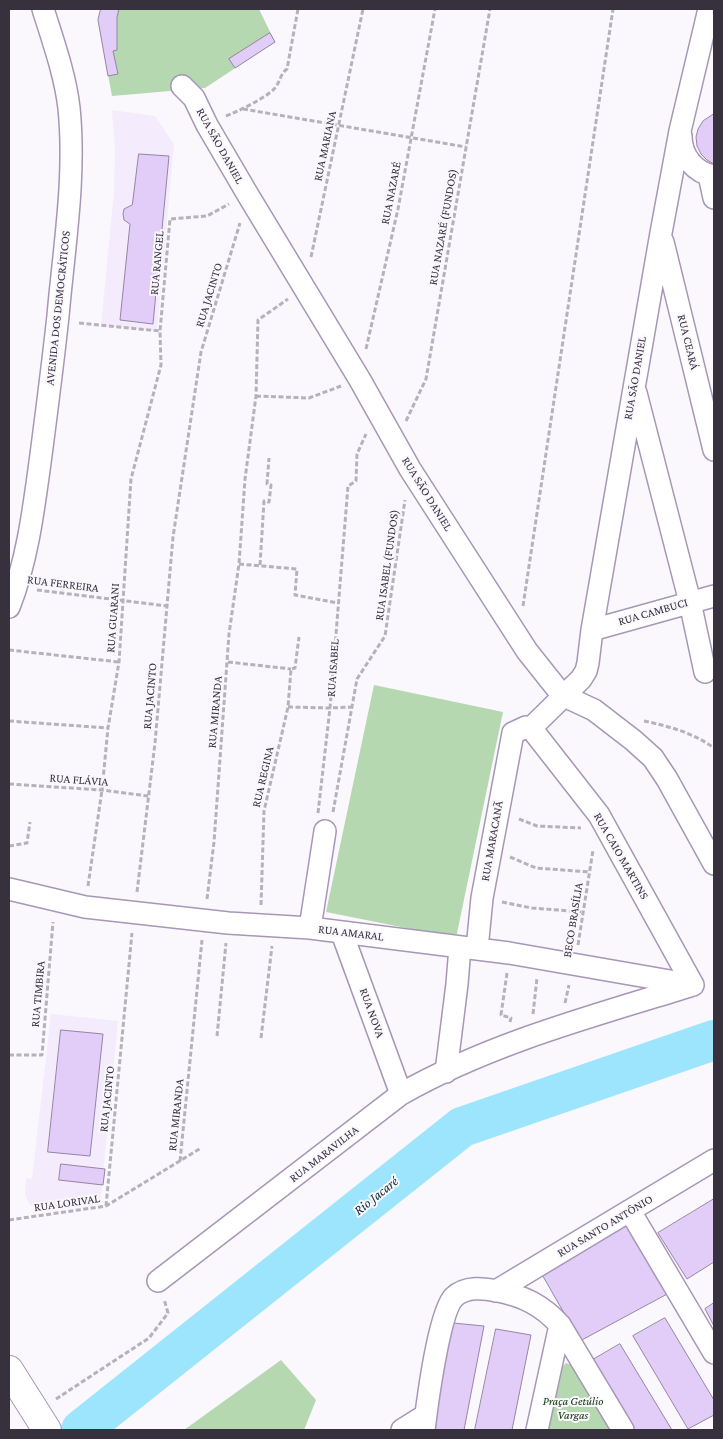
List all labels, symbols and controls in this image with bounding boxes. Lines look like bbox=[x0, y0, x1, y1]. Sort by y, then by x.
street label: RUA SÃO DANIEL bbox=[193, 106, 247, 186]
street label: RUA MARIANA bbox=[311, 109, 339, 183]
street label: RUA NAZARÉ bbox=[378, 160, 404, 226]
street label: RUA NAZARÉ (FUNDOS) bbox=[426, 168, 460, 286]
street label: AVENIDA DOS DEMOCRÁTICOS bbox=[43, 230, 73, 386]
street label: RUA RANGEL bbox=[147, 230, 167, 296]
street label: RUA JACINTO bbox=[192, 261, 226, 329]
street label: RUA CEARÁ bbox=[674, 313, 702, 371]
street label: RUA SĀO DANIEL bbox=[621, 335, 649, 421]
street label: RUA SÃO DANIEL bbox=[398, 454, 456, 534]
street label: RUA ISABEL (FUNDOS) bbox=[372, 508, 402, 622]
street label: RUA FERREIRA bbox=[26, 572, 100, 596]
street label: RUA GUARANI bbox=[103, 583, 123, 653]
street label: RUA CAMBUCI bbox=[616, 595, 690, 629]
street label: RUA ISABEL bbox=[324, 638, 342, 698]
street label: RUA JACINTO bbox=[140, 662, 160, 730]
street label: RUA MIRANDA bbox=[205, 675, 225, 749]
street label: RUA REGINA bbox=[249, 745, 277, 809]
street label: RUA FLÁVIA bbox=[49, 771, 109, 789]
street label: RUA MARACANÃ bbox=[478, 800, 506, 882]
street label: RUA CAIO MARTINS bbox=[590, 810, 652, 902]
street label: BECO BRASÍLIA bbox=[560, 882, 586, 958]
street label: RUA AMARAL bbox=[317, 922, 385, 944]
street label: RUA TIMBIRA bbox=[28, 960, 48, 1028]
street label: RUA NOVA bbox=[356, 986, 388, 1040]
street label: RUA JACINTO bbox=[96, 1065, 118, 1133]
street label: RUA MIRANDA bbox=[165, 1078, 187, 1152]
street label: RUA MARAVILHA bbox=[286, 1122, 362, 1186]
water label: Rio Jacaré bbox=[350, 1173, 402, 1219]
street label: RUA LORIVAL bbox=[33, 1191, 101, 1215]
street label: RUA SANTO ANTÔNIO bbox=[555, 1192, 655, 1260]
park label: Praça Getúlio Vargas bbox=[543, 1394, 603, 1422]

